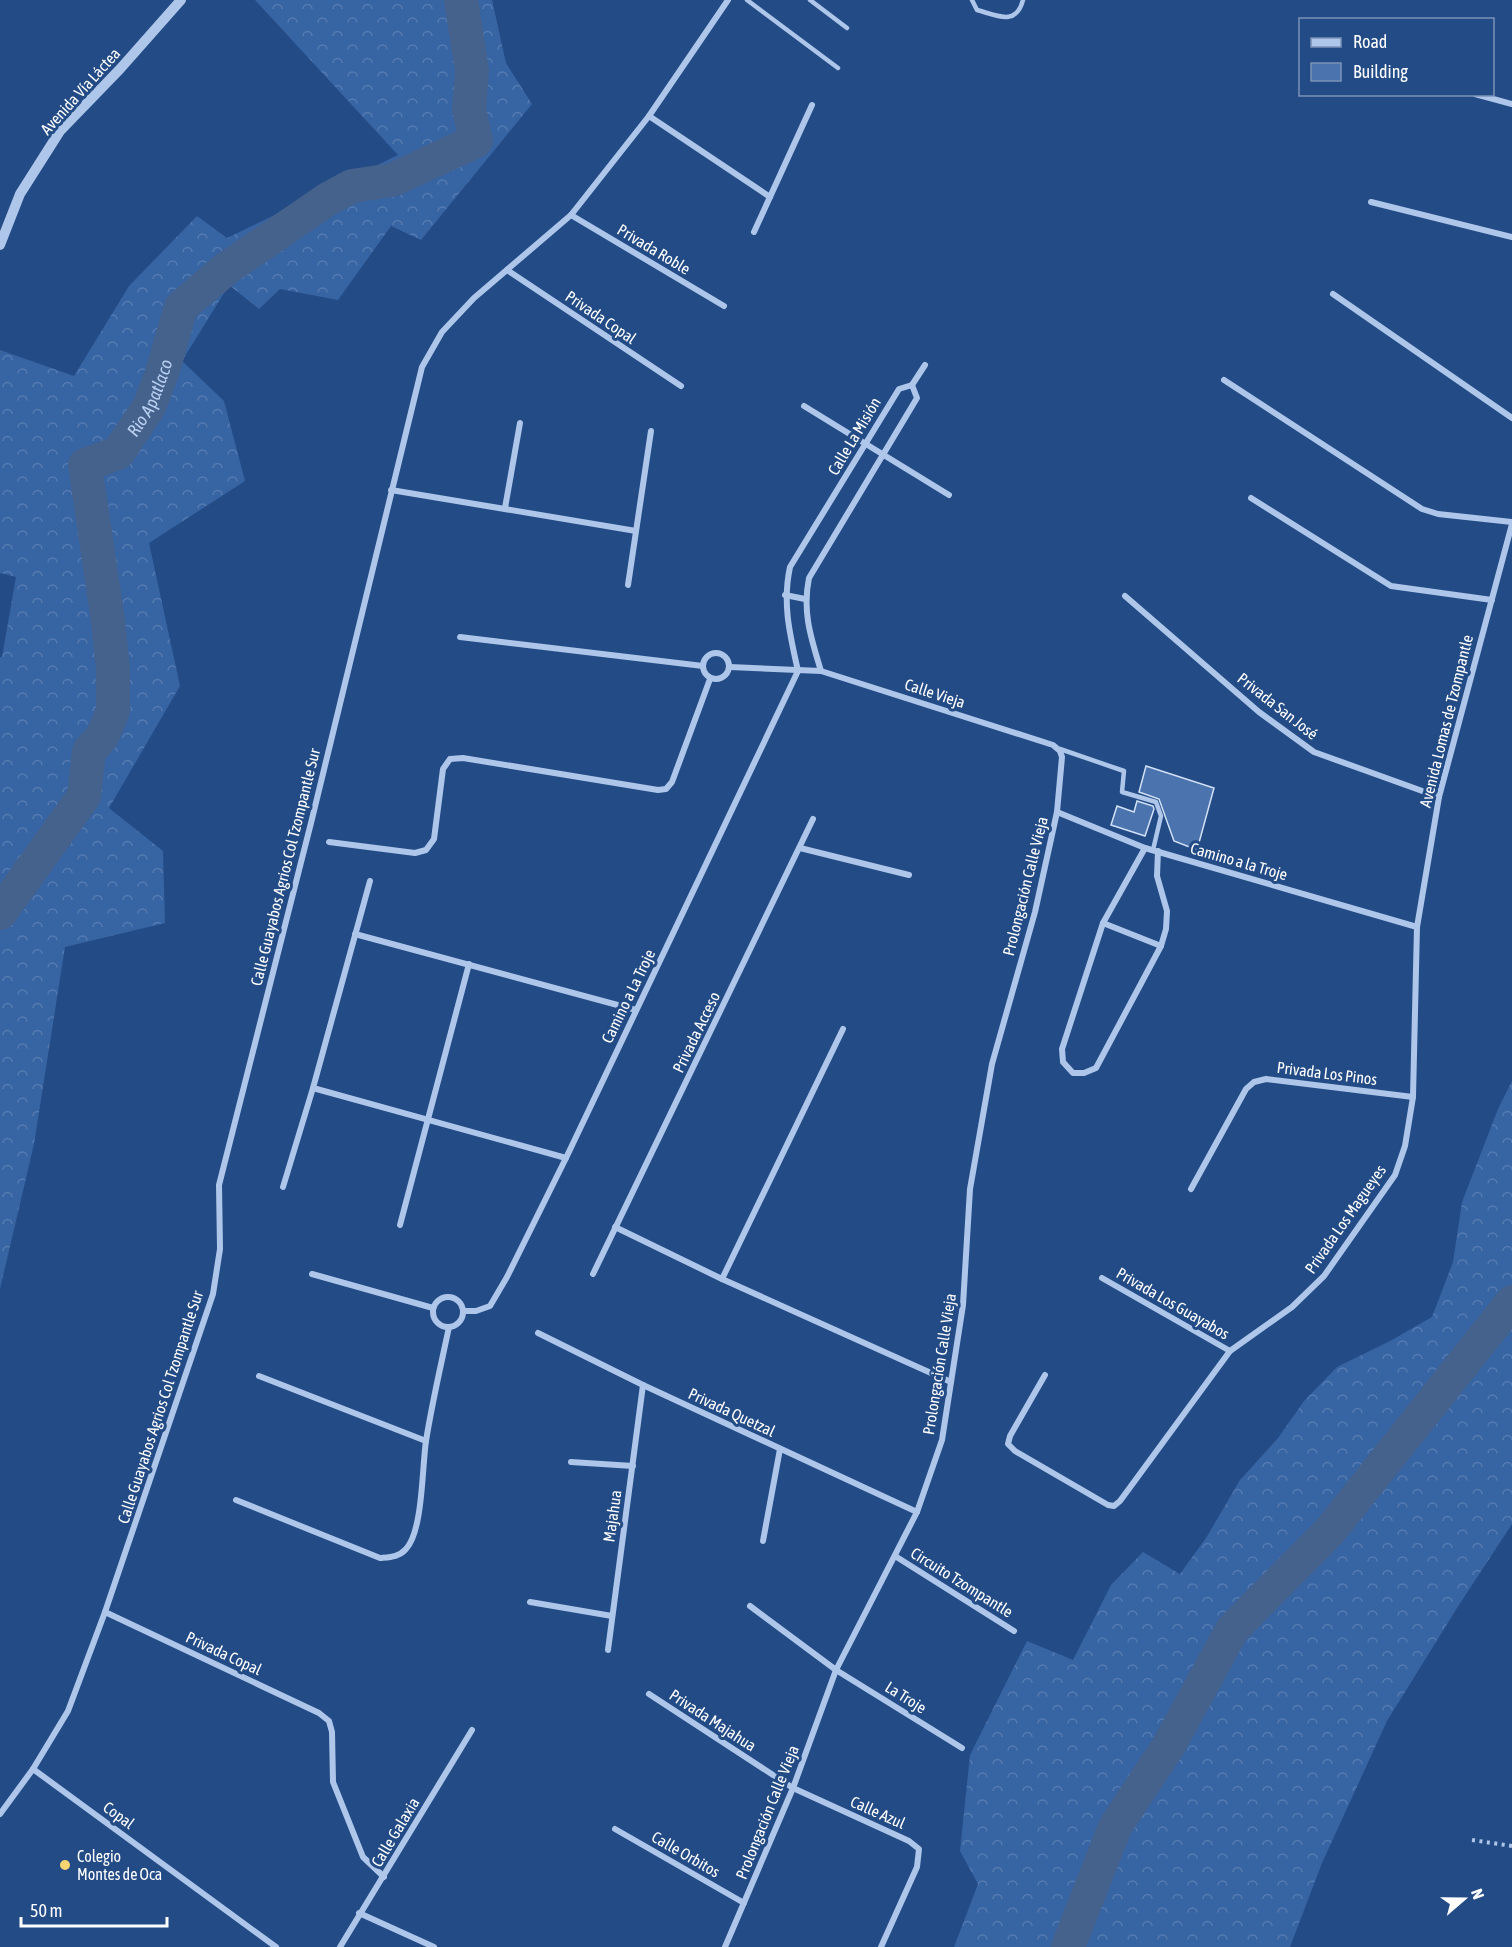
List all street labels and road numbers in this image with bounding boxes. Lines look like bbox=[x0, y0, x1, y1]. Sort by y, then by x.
street label: Avenida Vía Láctea bbox=[36, 44, 124, 138]
street label: Privada Roble bbox=[614, 220, 694, 278]
street label: Privada Copal bbox=[562, 287, 640, 348]
street label: Calle La Misión bbox=[824, 394, 884, 478]
street label: Avenida Lomas de Tzompantle bbox=[1416, 633, 1477, 810]
street label: Privada San José bbox=[1234, 669, 1322, 743]
street label: Calle Vieja bbox=[902, 675, 967, 712]
street label: Calle Guayabos Agrios Col Tzompantle Sur bbox=[247, 746, 324, 988]
street label: Prolongación Calle Vieja bbox=[999, 815, 1052, 958]
street label: Camino a la Troje bbox=[1188, 839, 1290, 884]
street label: Camino a La Troje bbox=[598, 946, 659, 1046]
street label: Privada Acceso bbox=[669, 989, 723, 1075]
street label: Privada Los Pinos bbox=[1276, 1058, 1379, 1088]
street label: Privada Los Magueyes bbox=[1301, 1161, 1390, 1277]
street label: Privada Los Guayabos bbox=[1113, 1263, 1233, 1344]
street label: Calle Guayabos Agrios Col Tzompantle Sur bbox=[114, 1288, 207, 1526]
street label: Prolongación Calle Vieja bbox=[919, 1292, 960, 1436]
street label: Privada Quetzal bbox=[686, 1384, 779, 1440]
street label: Majahua bbox=[599, 1489, 626, 1543]
street label: Circuito Tzompantle bbox=[907, 1543, 1016, 1621]
street label: Privada Copal bbox=[183, 1628, 265, 1680]
street label: La Troje bbox=[882, 1677, 930, 1717]
street label: Privada Majahua bbox=[666, 1685, 760, 1755]
street label: Prolongación Calle Vieja bbox=[732, 1742, 803, 1882]
street label: Calle Azul bbox=[848, 1792, 909, 1832]
street label: Calle Galaxia bbox=[367, 1794, 423, 1870]
street label: Copal bbox=[99, 1798, 139, 1834]
street label: Calle Orbitos bbox=[649, 1827, 723, 1881]

